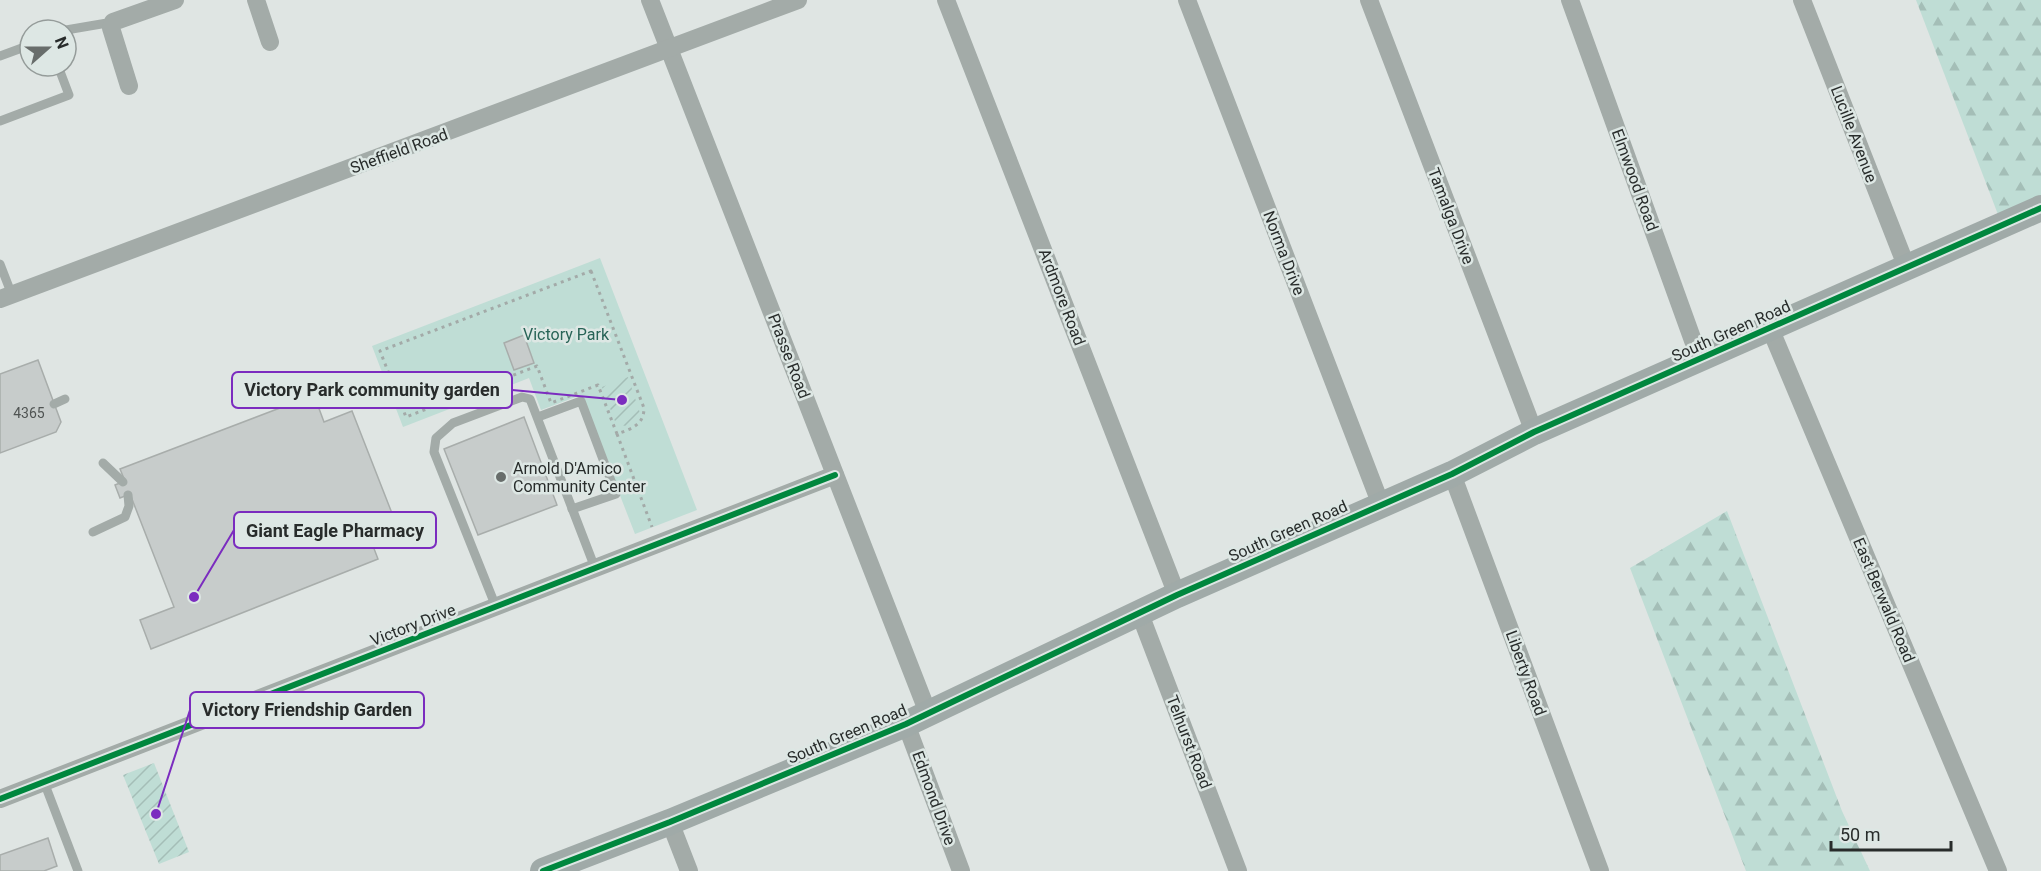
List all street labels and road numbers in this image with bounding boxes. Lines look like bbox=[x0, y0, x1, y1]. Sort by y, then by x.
street label: Lucille Avenue bbox=[1827, 83, 1881, 185]
street label: Sheffield Road bbox=[348, 125, 450, 177]
street label: Elmwood Road bbox=[1608, 126, 1662, 234]
street label: Tamalga Drive bbox=[1424, 165, 1478, 267]
street label: Norma Drive bbox=[1259, 208, 1309, 298]
street label: Ardmore Road bbox=[1035, 246, 1089, 348]
street label: South Green Road bbox=[1669, 296, 1793, 366]
street label: Prasse Road bbox=[764, 311, 814, 401]
street label: South Green Road bbox=[1226, 496, 1350, 566]
street label: East Berwald Road bbox=[1849, 535, 1919, 665]
street label: Victory Drive bbox=[368, 600, 458, 650]
street label: Liberty Road bbox=[1502, 628, 1550, 718]
street label: Telhurst Road bbox=[1163, 693, 1215, 791]
street label: South Green Road bbox=[784, 700, 910, 768]
street label: Edmond Drive bbox=[908, 748, 960, 848]

